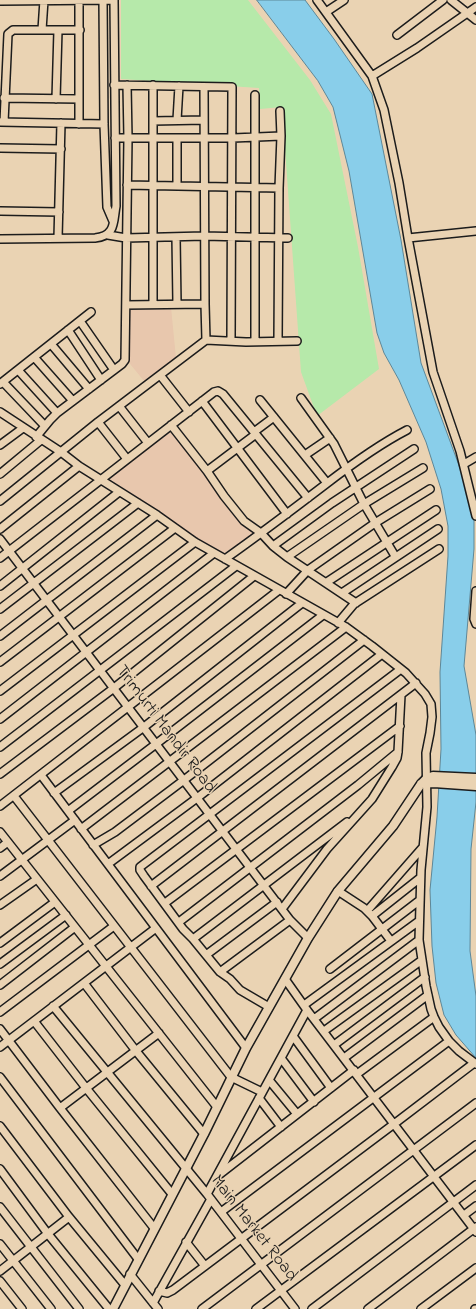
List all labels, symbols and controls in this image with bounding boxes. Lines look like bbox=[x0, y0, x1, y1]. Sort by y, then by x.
street label: Trimurti Mandir Road bbox=[110, 662, 220, 798]
street label: Main Market Road bbox=[205, 1171, 301, 1287]

